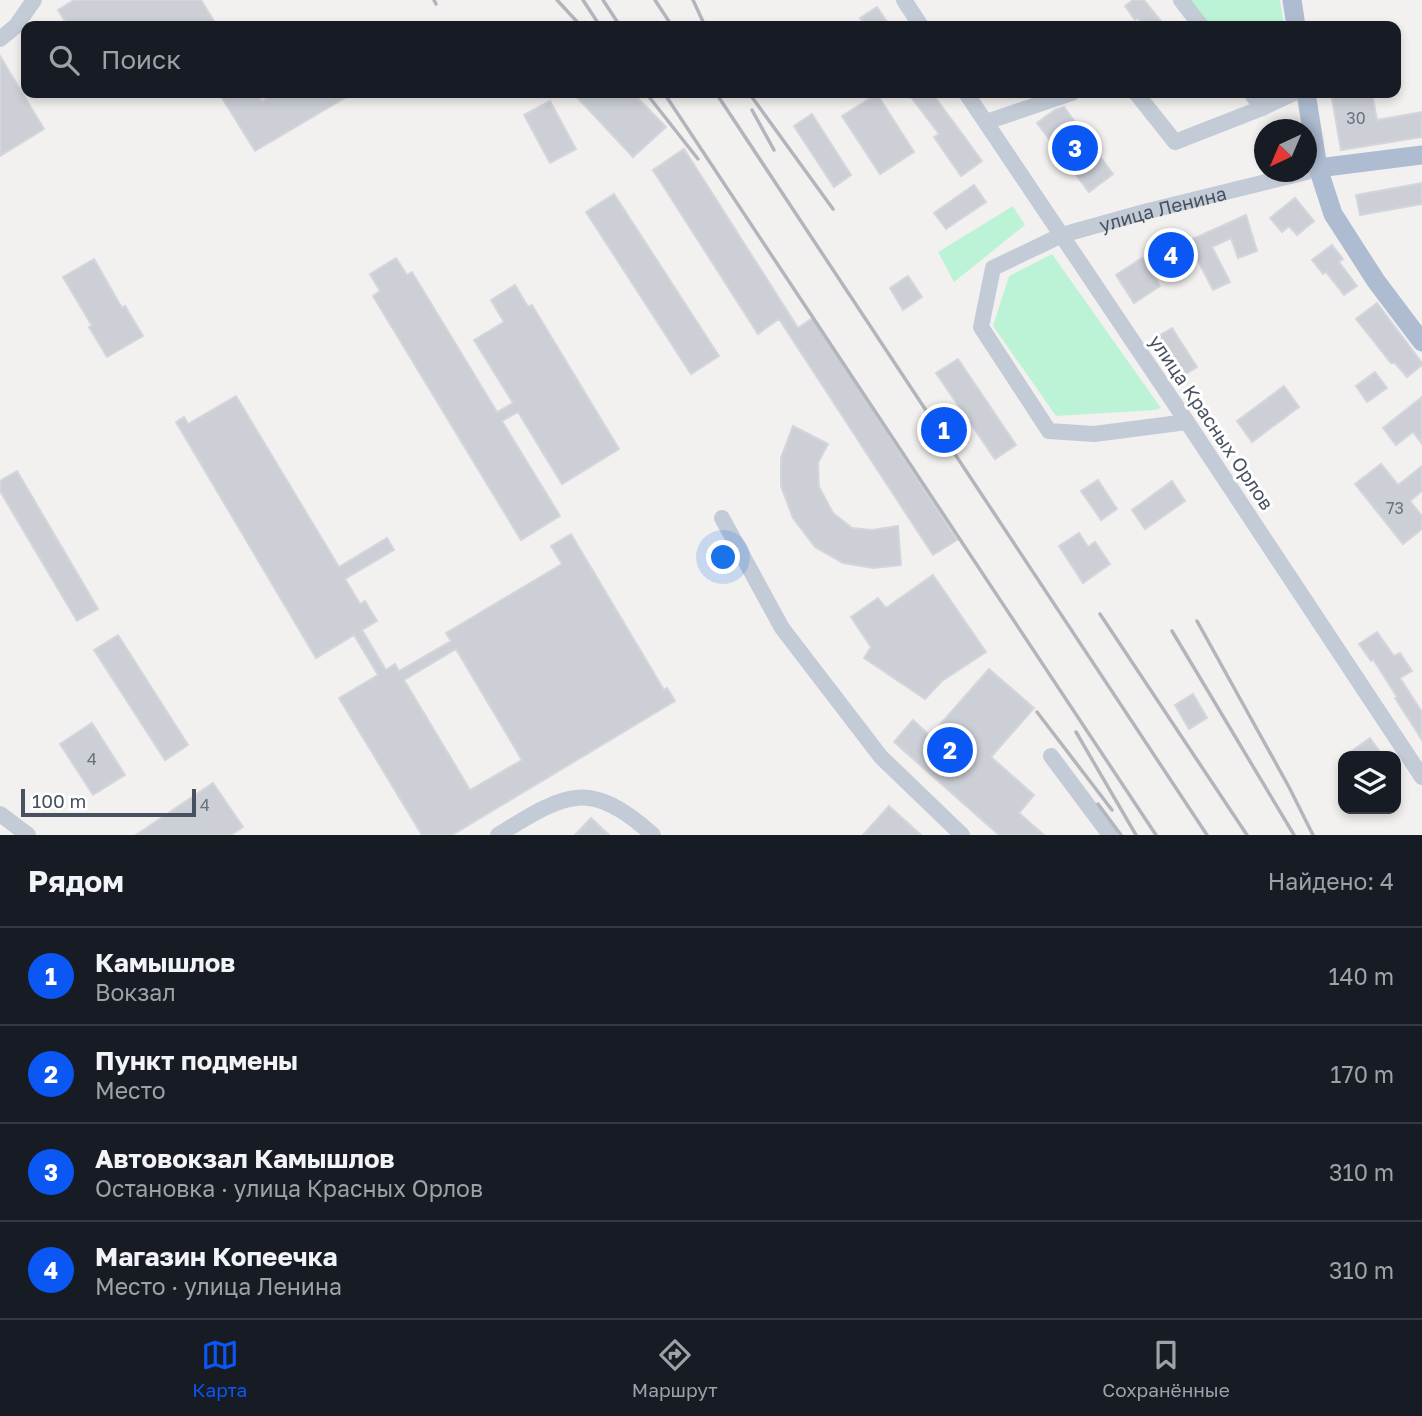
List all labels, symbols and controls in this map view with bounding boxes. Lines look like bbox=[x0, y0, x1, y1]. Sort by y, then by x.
search box bbox=[21, 21, 1401, 98]
icon: search bbox=[45, 41, 83, 79]
text: Поиск bbox=[101, 44, 181, 75]
house number: 30 bbox=[1346, 108, 1366, 128]
north arrow bbox=[1254, 119, 1317, 182]
pin: 3 bbox=[1052, 122, 1098, 174]
street label: улица Ленина bbox=[1096, 181, 1229, 236]
pin: 4 bbox=[1148, 229, 1194, 281]
street label: улица Красных Орлов bbox=[1145, 330, 1279, 514]
pin: 1 bbox=[921, 404, 967, 456]
house number: 73 bbox=[1386, 498, 1404, 518]
your location bbox=[706, 540, 740, 574]
pin: 2 bbox=[927, 724, 973, 776]
house number: 4 bbox=[87, 749, 97, 769]
map controls bbox=[1338, 751, 1401, 814]
button: layers bbox=[1338, 751, 1401, 814]
scale bar bbox=[21, 786, 196, 818]
text: 100 m bbox=[32, 789, 86, 812]
house number: 4 bbox=[200, 795, 210, 815]
text: Рядом bbox=[28, 863, 124, 899]
text: Найдено: 4 bbox=[1268, 867, 1394, 895]
text: Камышлов bbox=[95, 947, 235, 978]
text: 1 bbox=[45, 962, 57, 990]
text: 140 m bbox=[1328, 962, 1394, 990]
text: Вокзал bbox=[95, 978, 176, 1006]
text: Пункт подмены bbox=[95, 1045, 298, 1076]
text: 2 bbox=[44, 1060, 58, 1088]
text: 170 m bbox=[1330, 1060, 1394, 1088]
text: Место bbox=[95, 1076, 166, 1104]
text: Автовокзал Камышлов bbox=[95, 1143, 395, 1174]
text: 3 bbox=[44, 1158, 58, 1186]
text: 310 m bbox=[1329, 1158, 1394, 1186]
text: Остановка · улица Красных Орлов bbox=[95, 1174, 483, 1202]
text: Магазин Копеечка bbox=[95, 1241, 338, 1272]
text: 4 bbox=[44, 1256, 58, 1284]
text: 310 m bbox=[1329, 1256, 1394, 1284]
text: Место · улица Ленина bbox=[95, 1272, 342, 1300]
tab: Карта bbox=[192, 1336, 247, 1401]
tab: Маршрут bbox=[632, 1336, 718, 1401]
tab: Сохранённые bbox=[1102, 1336, 1230, 1401]

